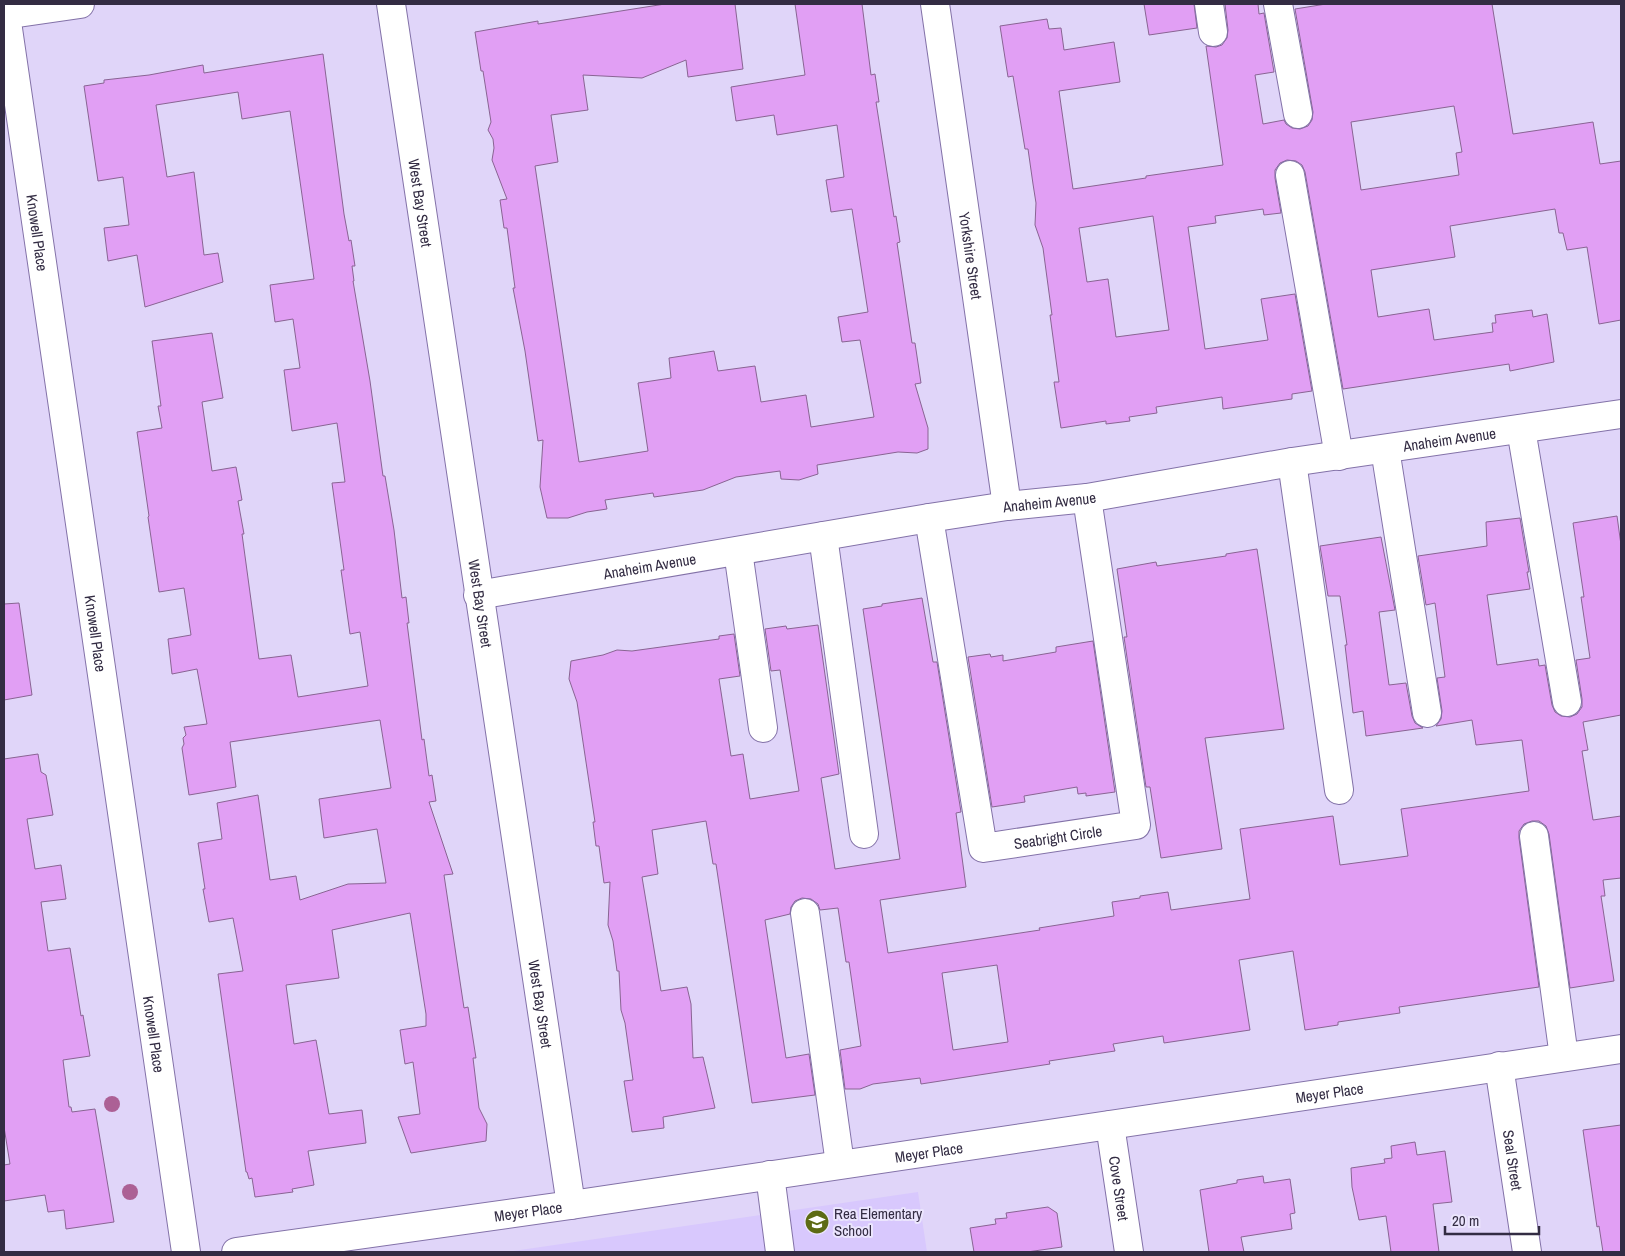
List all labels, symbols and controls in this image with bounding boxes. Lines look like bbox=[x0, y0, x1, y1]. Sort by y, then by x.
street label: West Bay Street bbox=[404, 157, 438, 249]
street label: Knowell Place bbox=[22, 193, 54, 273]
street label: Yorkshire Street bbox=[954, 210, 988, 301]
street label: Anaheim Avenue bbox=[1401, 422, 1497, 456]
street label: Anaheim Avenue bbox=[1000, 486, 1098, 517]
street label: Anaheim Avenue bbox=[601, 547, 698, 584]
street label: West Bay Street bbox=[464, 558, 498, 649]
street label: Knowell Place bbox=[80, 594, 112, 673]
street label: Seabright Circle bbox=[1012, 820, 1103, 854]
street label: West Bay Street bbox=[524, 958, 558, 1050]
street label: Knowell Place bbox=[138, 994, 170, 1074]
street label: Meyer Place bbox=[1294, 1077, 1365, 1108]
street label: Seal Street bbox=[1498, 1128, 1528, 1192]
street label: Meyer Place bbox=[893, 1136, 964, 1167]
street label: Cove Street bbox=[1104, 1155, 1135, 1223]
street label: Meyer Place bbox=[493, 1196, 564, 1226]
place label: Rea Elementary School bbox=[834, 1203, 923, 1241]
scale bar bbox=[1445, 1204, 1539, 1236]
school or university icon: Rea Elementary School bbox=[804, 1209, 830, 1235]
text: 20 m bbox=[1452, 1210, 1479, 1231]

